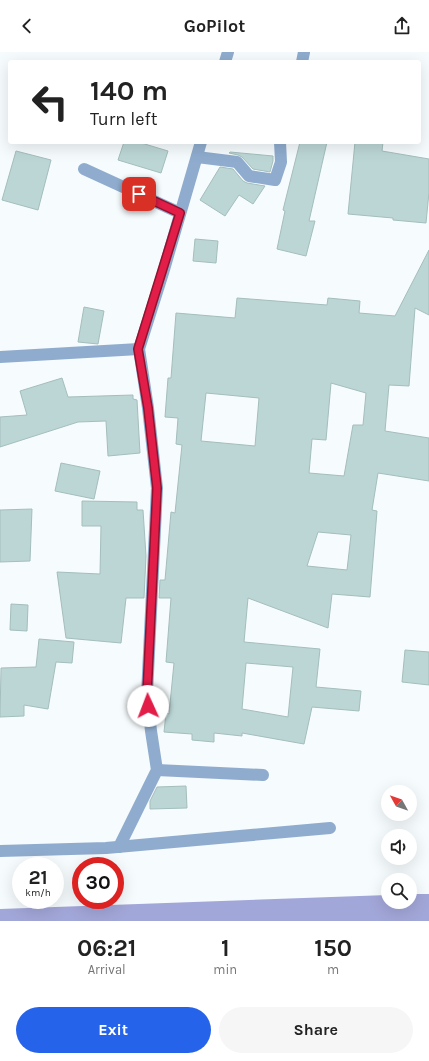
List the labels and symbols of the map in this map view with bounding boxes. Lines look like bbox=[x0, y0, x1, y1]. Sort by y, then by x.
pin bbox=[122, 177, 156, 211]
position arrow bbox=[127, 685, 169, 727]
north arrow bbox=[381, 785, 417, 821]
speed limit sign: 30 bbox=[72, 857, 124, 909]

